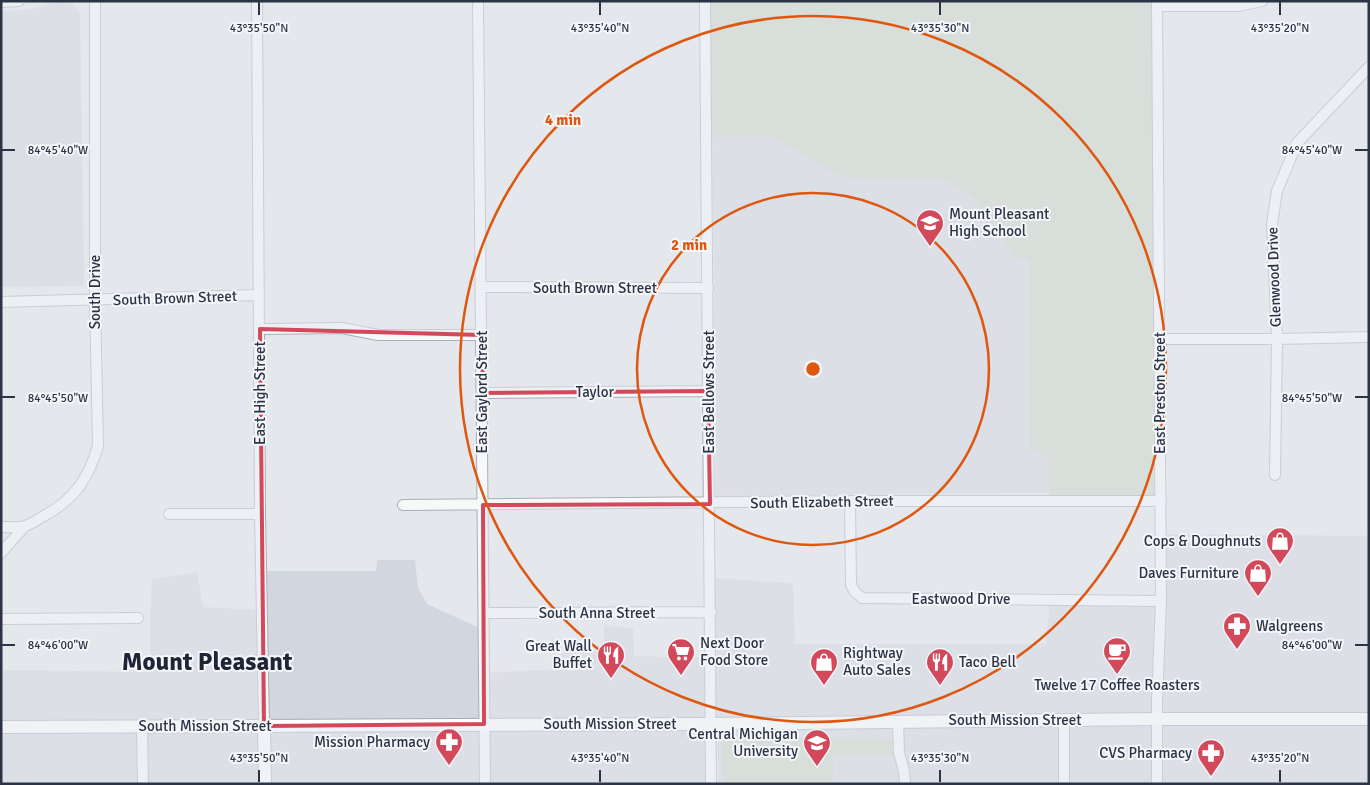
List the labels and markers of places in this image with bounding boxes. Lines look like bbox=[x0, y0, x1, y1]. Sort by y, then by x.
place label: Mount Pleasant High School bbox=[949, 205, 1049, 240]
school or university icon: Mount Pleasant High School bbox=[915, 208, 945, 247]
centre of rings bbox=[804, 360, 822, 378]
shop icon: Cops & Doughnuts bbox=[1265, 526, 1295, 565]
place label: Cops & Doughnuts bbox=[1144, 532, 1261, 550]
shop icon: Daves Furniture bbox=[1243, 558, 1273, 597]
place label: Daves Furniture bbox=[1139, 564, 1239, 582]
pharmacy icon: Walgreens bbox=[1222, 611, 1252, 650]
place label: Walgreens bbox=[1256, 617, 1323, 635]
place label: Next Door Food Store bbox=[700, 634, 768, 669]
cafe icon: Twelve 17 Coffee Roasters bbox=[1102, 636, 1132, 675]
place label: Great Wall Buffet bbox=[525, 637, 592, 672]
supermarket icon: Next Door Food Store bbox=[666, 637, 696, 676]
restaurant icon: Great Wall Buffet bbox=[596, 640, 626, 679]
place label: Rightway Auto Sales bbox=[843, 644, 911, 679]
shop icon: Rightway Auto Sales bbox=[809, 647, 839, 686]
restaurant icon: Taco Bell bbox=[925, 647, 955, 686]
place label: Taco Bell bbox=[959, 653, 1016, 671]
place label: Twelve 17 Coffee Roasters bbox=[1034, 676, 1200, 694]
place label: Central Michigan University bbox=[688, 725, 798, 760]
pharmacy icon: Mission Pharmacy bbox=[434, 727, 464, 766]
school or university icon: Central Michigan University bbox=[802, 728, 832, 767]
place label: Mission Pharmacy bbox=[314, 733, 430, 751]
pharmacy icon: CVS Pharmacy bbox=[1196, 738, 1226, 777]
place label: CVS Pharmacy bbox=[1099, 744, 1192, 762]

